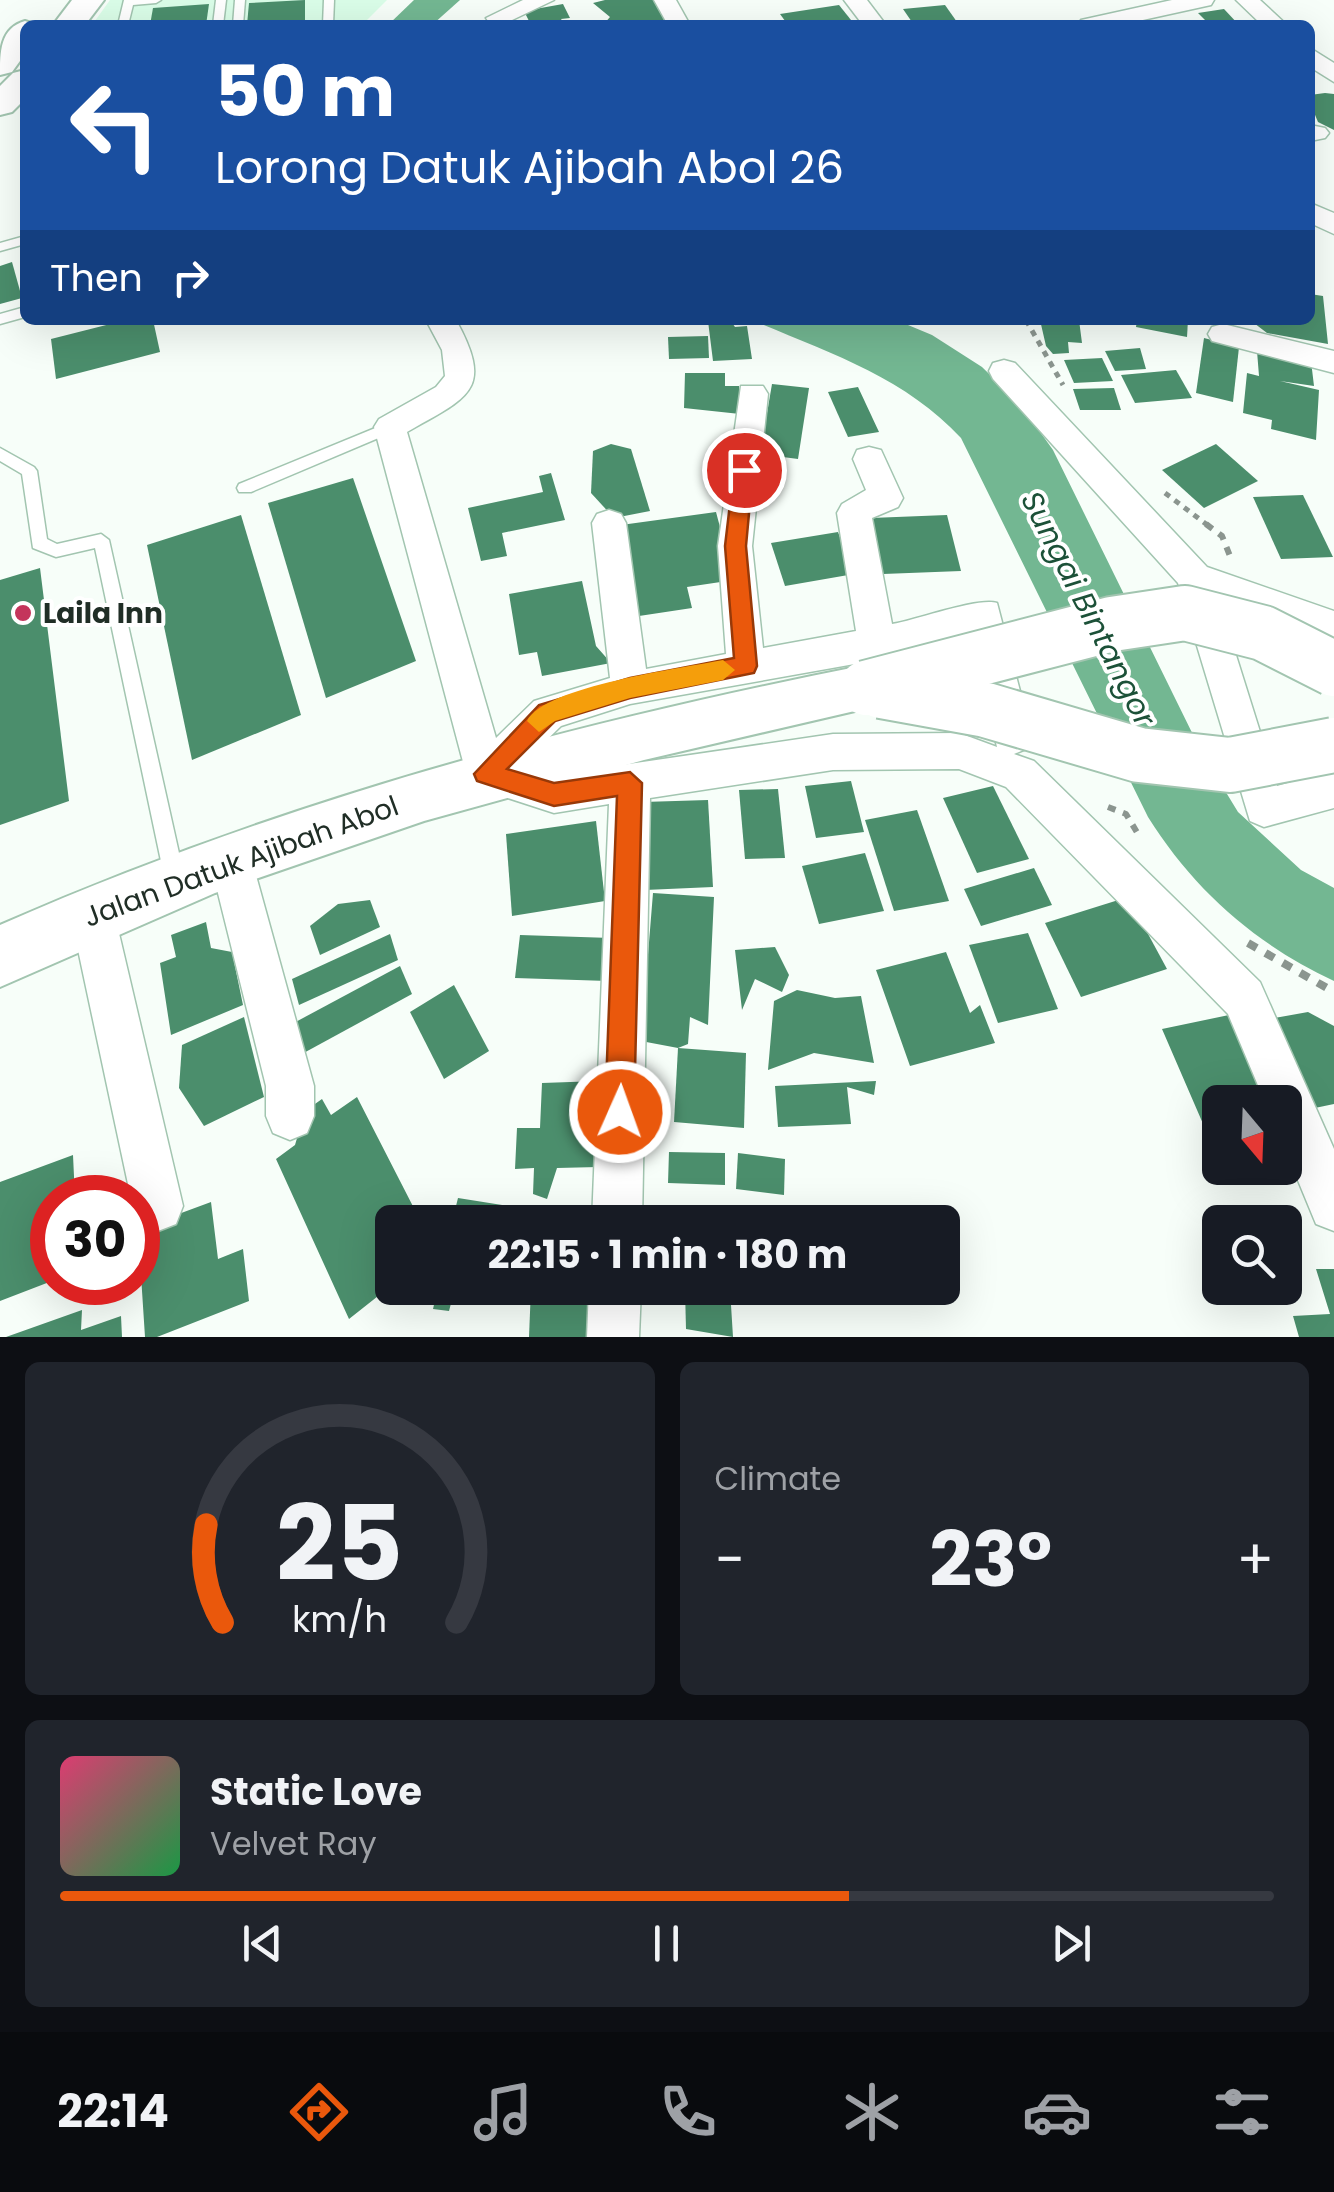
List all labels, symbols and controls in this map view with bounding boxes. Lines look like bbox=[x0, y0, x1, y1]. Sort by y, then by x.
text: 50 m bbox=[215, 42, 395, 141]
icon: left bbox=[50, 60, 180, 190]
text: Lorong Datuk Ajibah Abol 26 bbox=[215, 136, 844, 199]
icon: right bbox=[163, 250, 218, 305]
text: Then bbox=[50, 251, 143, 304]
pin bbox=[702, 428, 787, 513]
icon: arrive bbox=[717, 443, 772, 498]
water label: Sungai Bintangor bbox=[1011, 484, 1167, 735]
place label: Laila Inn bbox=[43, 594, 163, 633]
marker: Laila Inn bbox=[12, 602, 34, 624]
street label: Jalan Datuk Ajibah Abol bbox=[78, 786, 404, 937]
position arrow bbox=[568, 1060, 672, 1164]
north arrow bbox=[1202, 1085, 1302, 1185]
map controls bbox=[1202, 1085, 1302, 1305]
speed limit sign: 30 bbox=[30, 1175, 160, 1305]
button: search bbox=[1202, 1205, 1302, 1305]
text: 22:15 · 1 min · 180 m bbox=[488, 1228, 847, 1281]
text: Climate bbox=[715, 1456, 841, 1501]
text: 25 bbox=[276, 1471, 403, 1616]
text: 23° bbox=[929, 1507, 1052, 1612]
text: − bbox=[715, 1521, 745, 1598]
text: + bbox=[1236, 1521, 1274, 1598]
text: km/h bbox=[292, 1594, 387, 1645]
text: Static Love bbox=[210, 1765, 422, 1818]
text: Velvet Ray bbox=[210, 1821, 376, 1866]
icon: previous bbox=[235, 1916, 290, 1971]
icon: pause bbox=[639, 1916, 694, 1971]
icon: next bbox=[1044, 1916, 1099, 1971]
icon: directions bbox=[284, 2077, 354, 2147]
icon: music bbox=[468, 2077, 538, 2147]
icon: phone bbox=[653, 2077, 723, 2147]
icon: climate bbox=[837, 2077, 907, 2147]
icon: car bbox=[1022, 2077, 1092, 2147]
icon: filters bbox=[1207, 2077, 1277, 2147]
text: 22:14 bbox=[57, 2080, 169, 2143]

